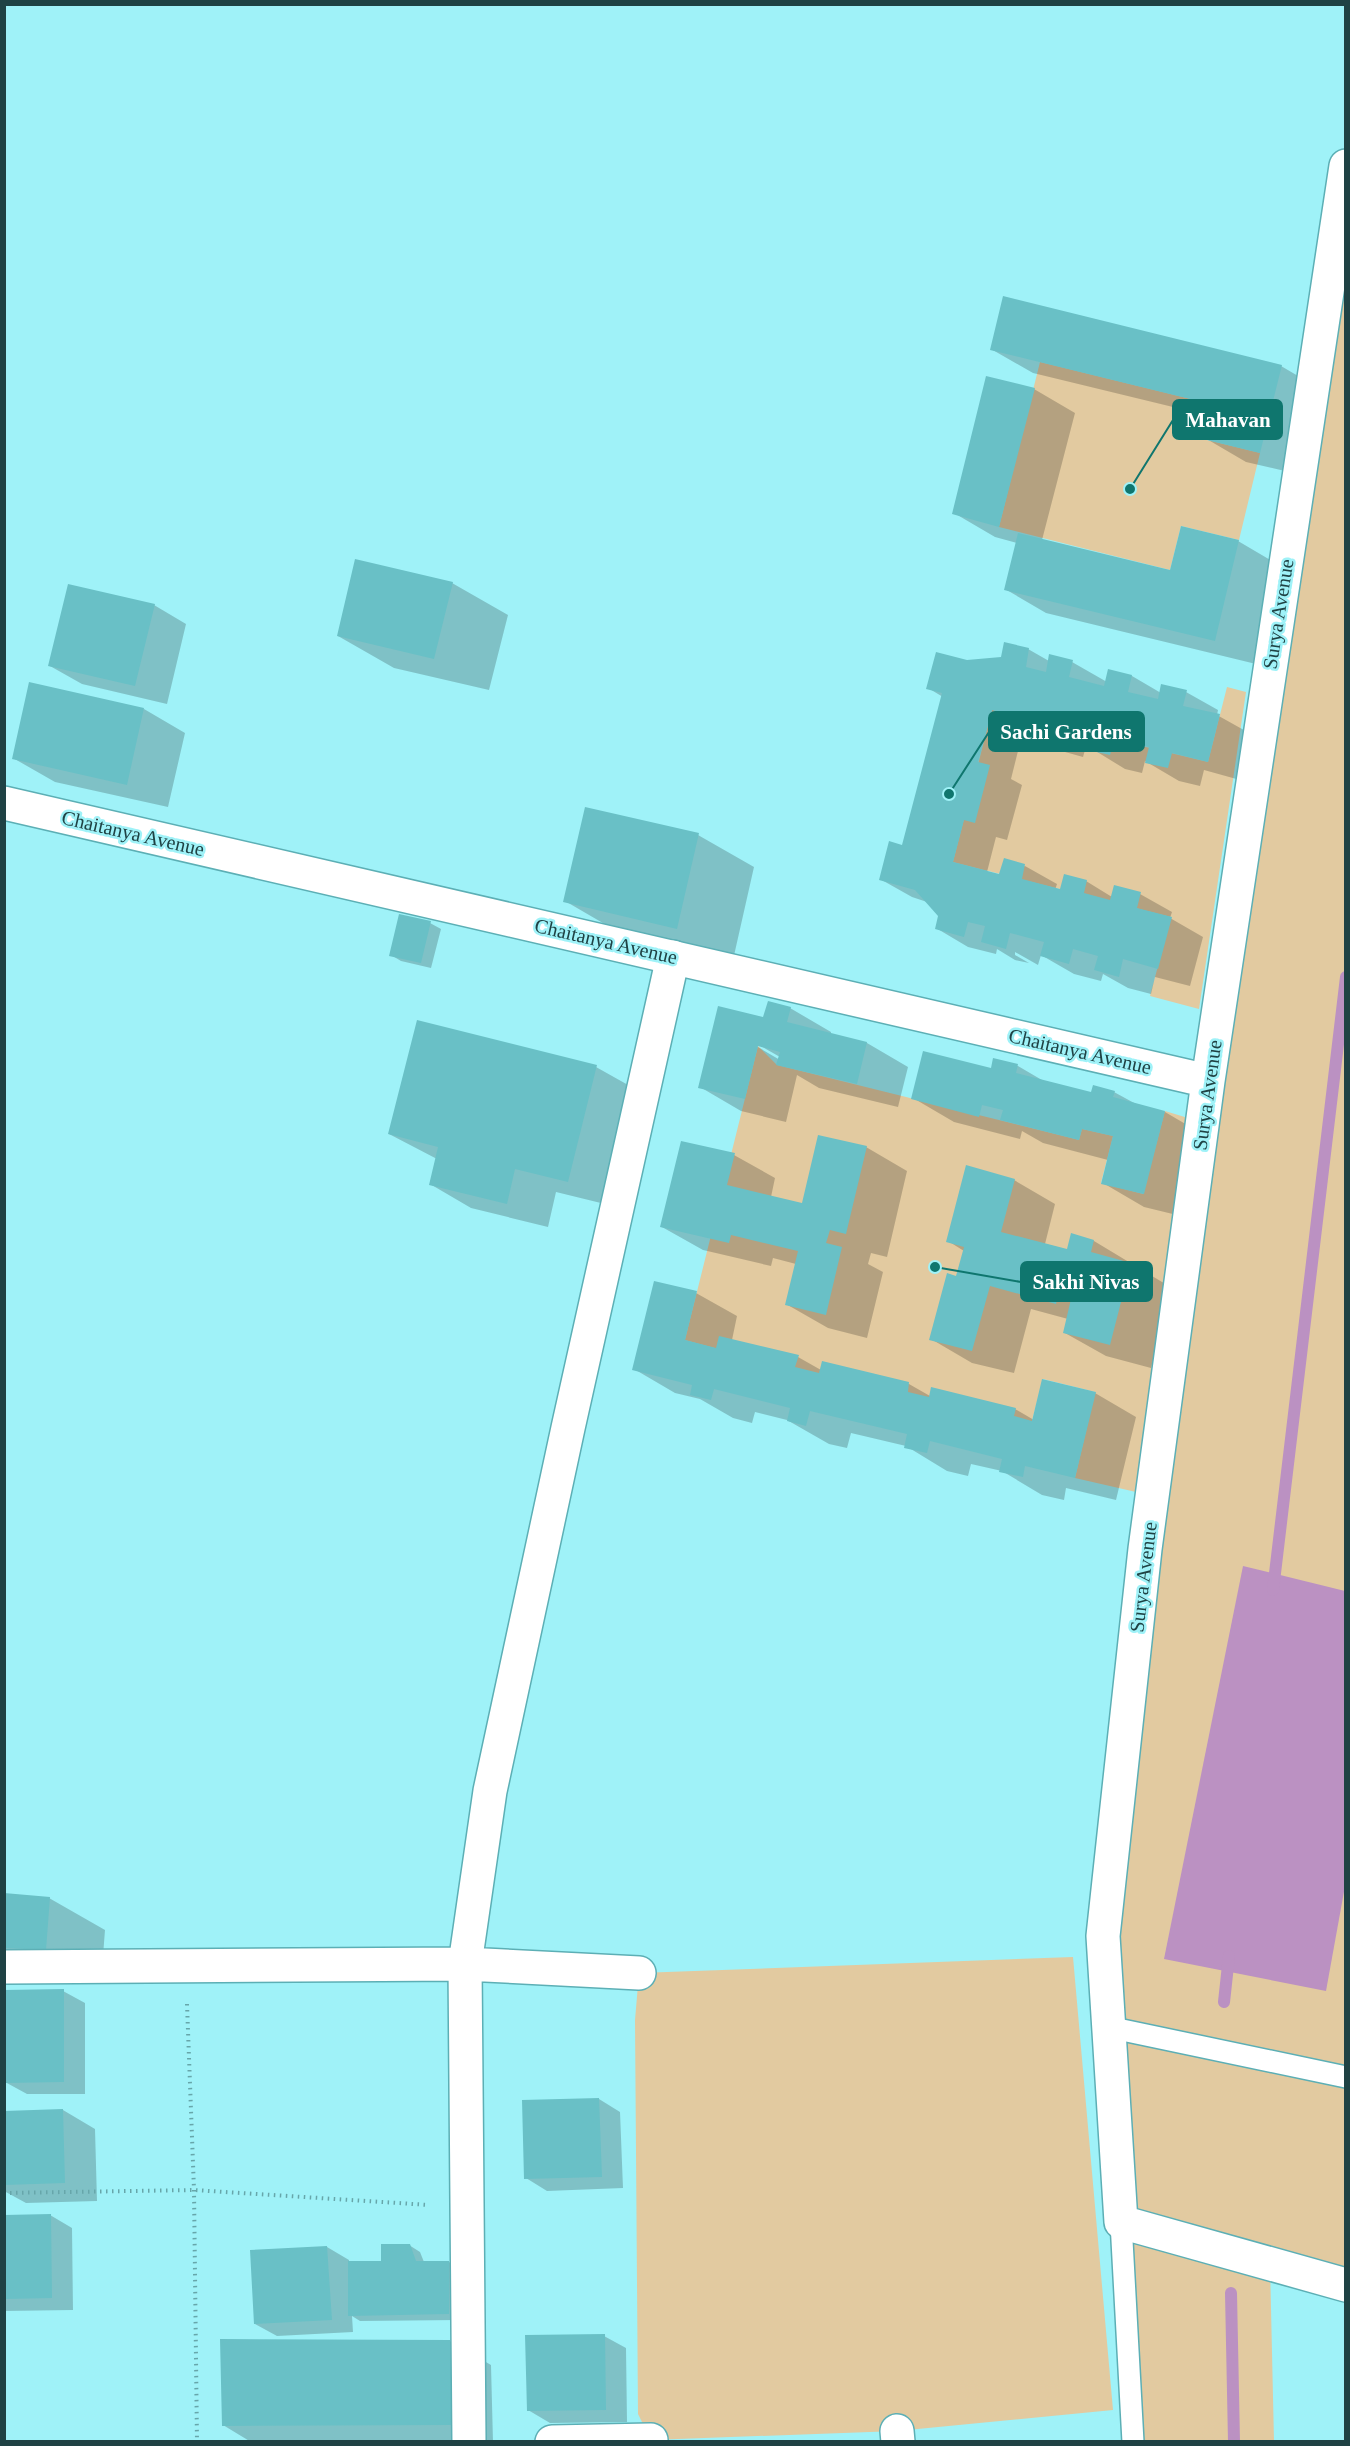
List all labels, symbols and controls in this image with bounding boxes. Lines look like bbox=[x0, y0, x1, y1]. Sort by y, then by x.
callout: Mahavan bbox=[1173, 400, 1282, 439]
text: Mahavan bbox=[1185, 408, 1271, 432]
street label: Surya Avenue bbox=[1258, 557, 1299, 671]
callout: Sachi Gardens bbox=[989, 712, 1144, 751]
text: Sachi Gardens bbox=[1000, 720, 1132, 744]
street label: Chaitanya Avenue bbox=[59, 806, 207, 861]
street label: Chaitanya Avenue bbox=[532, 914, 680, 969]
street label: Chaitanya Avenue bbox=[1006, 1024, 1154, 1079]
street label: Surya Avenue bbox=[1188, 1038, 1227, 1152]
callout: Sakhi Nivas bbox=[1021, 1262, 1152, 1301]
text: Sakhi Nivas bbox=[1033, 1270, 1139, 1294]
street label: Surya Avenue bbox=[1125, 1520, 1162, 1634]

